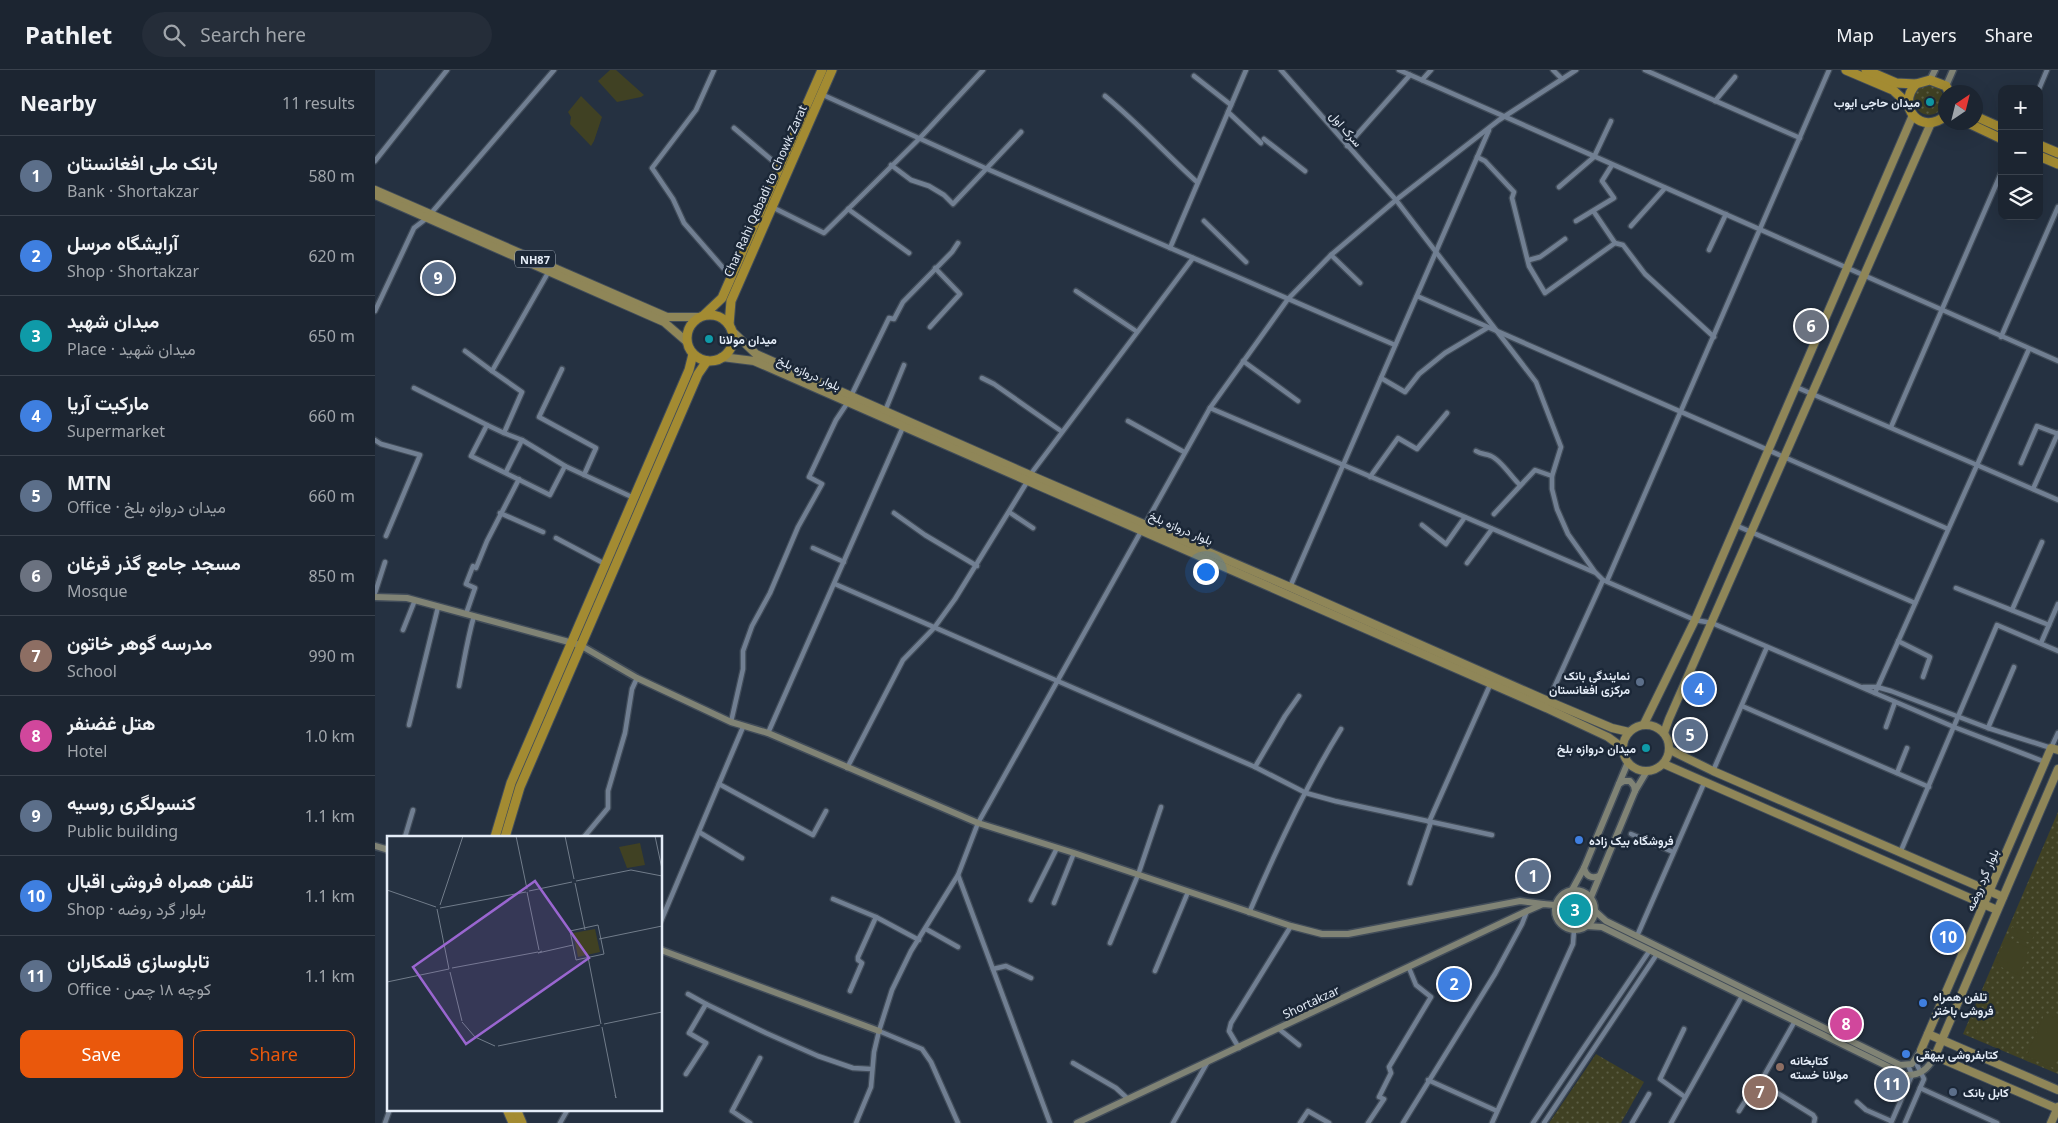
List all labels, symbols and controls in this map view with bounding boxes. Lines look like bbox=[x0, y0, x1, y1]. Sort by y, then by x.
search box bbox=[142, 12, 492, 57]
text: Pathlet bbox=[25, 18, 112, 51]
icon: search bbox=[160, 21, 188, 49]
text: Search here bbox=[200, 22, 306, 48]
text: Map bbox=[1836, 23, 1874, 47]
text: Layers bbox=[1902, 23, 1957, 47]
text: Share bbox=[1985, 23, 2033, 47]
north arrow bbox=[1938, 85, 1983, 130]
map controls bbox=[1998, 85, 2043, 220]
button: + bbox=[1998, 85, 2043, 130]
text: Nearby bbox=[20, 89, 96, 117]
text: 11 results bbox=[282, 92, 355, 114]
place label: میدان حاجی ایوب bbox=[1834, 94, 1920, 111]
marker: میدان حاجی ایوب bbox=[1924, 96, 1936, 108]
street label: Char Rahi Qebadi to Chowk Zarat bbox=[719, 102, 811, 280]
street label: سرک اول bbox=[1326, 107, 1366, 151]
button: − bbox=[1998, 130, 2043, 175]
text: بانک ملی افغانستان bbox=[67, 150, 218, 176]
text: 1 bbox=[31, 165, 41, 187]
text: 580 m bbox=[308, 165, 355, 187]
button: layers bbox=[1998, 175, 2043, 220]
text: Bank · Shortakzar bbox=[67, 180, 199, 202]
text: آرایشگاه مرسل bbox=[67, 230, 178, 256]
text: 2 bbox=[31, 245, 41, 267]
text: 620 m bbox=[308, 245, 355, 267]
road number: NH87 bbox=[515, 250, 555, 268]
pin: 9 bbox=[422, 259, 454, 297]
text: Shop · Shortakzar bbox=[67, 260, 199, 282]
pin: 6 bbox=[1795, 307, 1827, 345]
text: میدان شهید bbox=[67, 308, 159, 334]
text: 3 bbox=[31, 325, 41, 347]
text: 650 m bbox=[308, 325, 355, 347]
place label: میدان مولانا bbox=[719, 331, 777, 348]
marker: میدان مولانا bbox=[703, 333, 715, 345]
text: Place · میدان شهید bbox=[67, 338, 196, 360]
street label: بلوار دروازه بلخ bbox=[774, 351, 844, 396]
text: مارکیت آریا bbox=[67, 390, 149, 416]
text: 4 bbox=[31, 405, 41, 427]
text: 660 m bbox=[308, 405, 355, 427]
text: Supermarket bbox=[67, 420, 165, 442]
text: MTN bbox=[67, 470, 111, 496]
text: 5 bbox=[31, 485, 41, 507]
text: 660 m bbox=[308, 485, 355, 507]
text: Office · میدان دروازه بلخ bbox=[67, 496, 226, 518]
street label: بلوار دروازه بلخ bbox=[1146, 507, 1216, 550]
text: مسجد جامع گذر قرغان bbox=[67, 550, 241, 576]
your location bbox=[1193, 559, 1219, 585]
text: 6 bbox=[31, 565, 41, 587]
text: 850 m bbox=[308, 565, 355, 587]
text: Mosque bbox=[67, 580, 128, 602]
text: مدرسه گوهر خاتون bbox=[67, 630, 212, 656]
text: 7 bbox=[31, 645, 41, 667]
text: 990 m bbox=[308, 645, 355, 667]
text: School bbox=[67, 660, 117, 682]
place label: نمایندگی بانک مرکزی افغانستان bbox=[1549, 667, 1630, 698]
pin: 4 bbox=[1683, 670, 1715, 708]
marker: نمایندگی بانک مرکزی افغانستان bbox=[1634, 676, 1646, 688]
text: هتل غضنفر bbox=[67, 710, 155, 736]
pin: 5 bbox=[1674, 716, 1706, 754]
text: 8 bbox=[31, 725, 41, 747]
text: 1.0 km bbox=[305, 725, 355, 747]
text: Hotel bbox=[67, 740, 107, 762]
place label: میدان دروازه بلخ bbox=[1557, 740, 1636, 757]
marker: میدان دروازه بلخ bbox=[1640, 742, 1652, 754]
text: کنسولگری روسیه bbox=[67, 790, 196, 816]
text: 9 bbox=[31, 805, 41, 827]
text: 1.1 km bbox=[305, 805, 355, 827]
text: Public building bbox=[67, 820, 178, 842]
place label: فروشگاه بیک زاده bbox=[1589, 832, 1674, 849]
marker: فروشگاه بیک زاده bbox=[1573, 834, 1585, 846]
inset map bbox=[387, 836, 663, 1110]
street label: بلوار گرد روضه bbox=[1961, 846, 2003, 914]
pin: 1 bbox=[1517, 857, 1549, 895]
text: تلفن همراه فروشی اقبال bbox=[67, 868, 253, 894]
text: 10 bbox=[27, 885, 45, 907]
text: 1.1 km bbox=[305, 885, 355, 907]
pin: 3 bbox=[1559, 891, 1591, 929]
text: Shop · بلوار گرد روضه bbox=[67, 898, 206, 920]
pin: 10 bbox=[1932, 918, 1964, 956]
text: تابلوسازی قلمکاران bbox=[67, 948, 210, 974]
text: 11 bbox=[27, 965, 45, 987]
text: 1.1 km bbox=[305, 965, 355, 987]
pin: 2 bbox=[1438, 965, 1470, 1003]
text: Office · كوچه ١٨ چمن bbox=[67, 978, 211, 1000]
street label: Shortakzar bbox=[1280, 981, 1342, 1023]
place label: تلفن همراه فروشی باختر bbox=[1932, 988, 1994, 1019]
marker: تلفن همراه فروشی باختر bbox=[1917, 997, 1929, 1009]
pin: 8 bbox=[1830, 1005, 1862, 1043]
button: Save bbox=[20, 1030, 183, 1078]
button: Share bbox=[193, 1030, 355, 1078]
place label: کتابفروشی بیهقی bbox=[1916, 1046, 1999, 1063]
marker: کتابفروشی بیهقی bbox=[1900, 1048, 1912, 1060]
place label: کتابخانه مولانا خسته bbox=[1790, 1052, 1849, 1083]
marker: کتابخانه مولانا خسته bbox=[1774, 1061, 1786, 1073]
pin: 11 bbox=[1876, 1065, 1908, 1103]
pin: 7 bbox=[1744, 1073, 1776, 1111]
place label: کابل بانک bbox=[1963, 1084, 2009, 1101]
marker: کابل بانک bbox=[1947, 1086, 1959, 1098]

